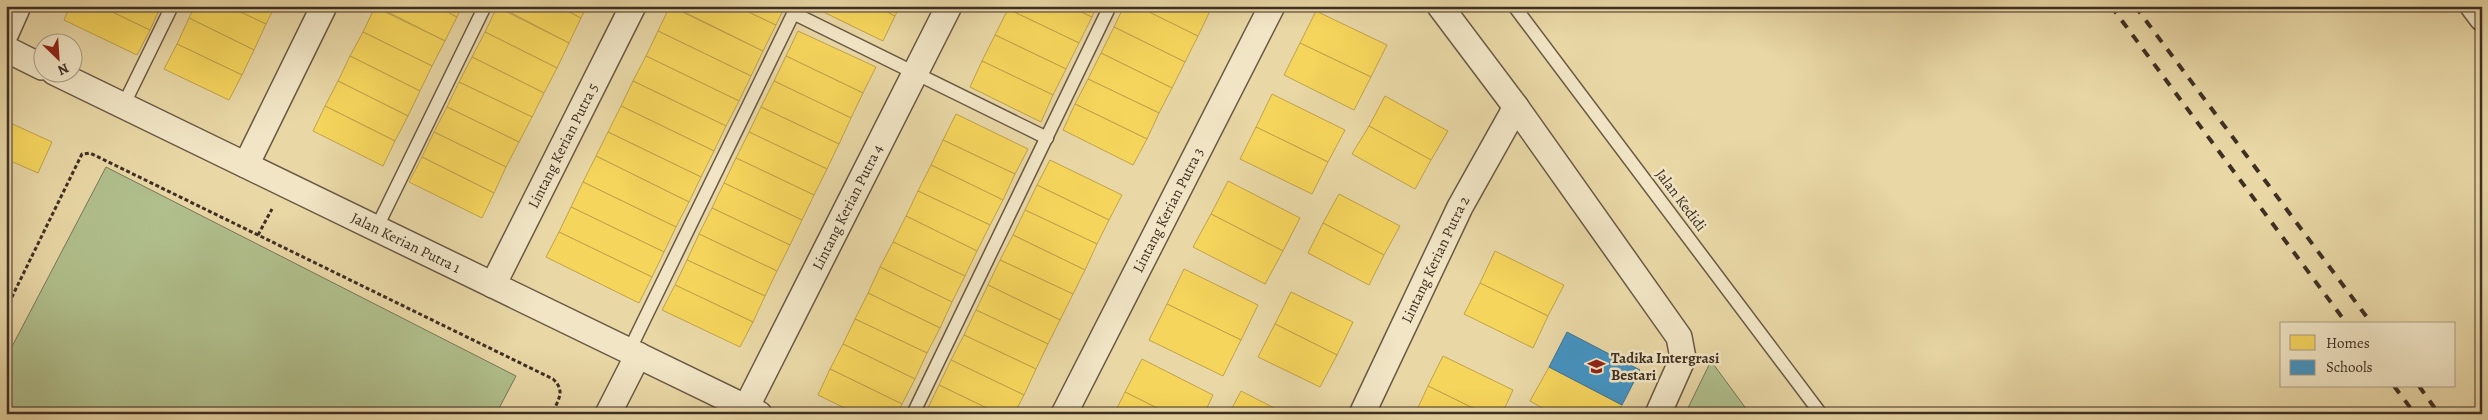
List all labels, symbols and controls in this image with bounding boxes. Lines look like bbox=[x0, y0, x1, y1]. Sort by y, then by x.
north arrow bbox=[32, 32, 82, 82]
text: N bbox=[55, 59, 72, 80]
street label: Lintang Kerian Putra 5 bbox=[523, 79, 603, 212]
street label: Lintang Kerian Putra 4 bbox=[807, 141, 888, 273]
street label: Lintang Kerian Putra 3 bbox=[1128, 144, 1208, 276]
street label: Jalan Kedidi bbox=[1651, 165, 1711, 235]
street label: Lintang Kerian Putra 2 bbox=[1396, 192, 1474, 326]
street label: Jalan Kerian Putra 1 bbox=[348, 208, 464, 278]
legend bbox=[2280, 322, 2456, 388]
text: Homes bbox=[2326, 333, 2370, 353]
place label: Tadika Intergrasi Bestari bbox=[1611, 348, 1720, 385]
school or university icon: Tadika Intergrasi Bestari bbox=[1587, 357, 1607, 377]
text: Schools bbox=[2326, 357, 2373, 377]

